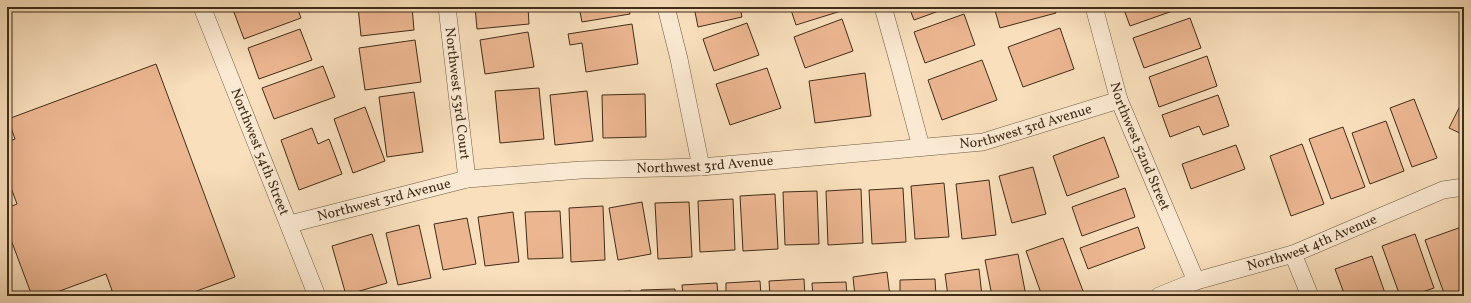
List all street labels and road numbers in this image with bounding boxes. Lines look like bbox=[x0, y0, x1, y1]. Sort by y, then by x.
street label: Northwest 53rd Court bbox=[440, 26, 474, 161]
street label: Northwest 52nd Street bbox=[1105, 80, 1175, 214]
street label: Northwest 54th Street bbox=[226, 86, 294, 218]
street label: Northwest 3rd Avenue bbox=[959, 99, 1095, 154]
street label: Northwest 3rd Avenue bbox=[636, 151, 774, 178]
street label: Northwest 3rd Avenue bbox=[315, 174, 453, 226]
street label: Northwest 4th Avenue bbox=[1245, 210, 1380, 276]

